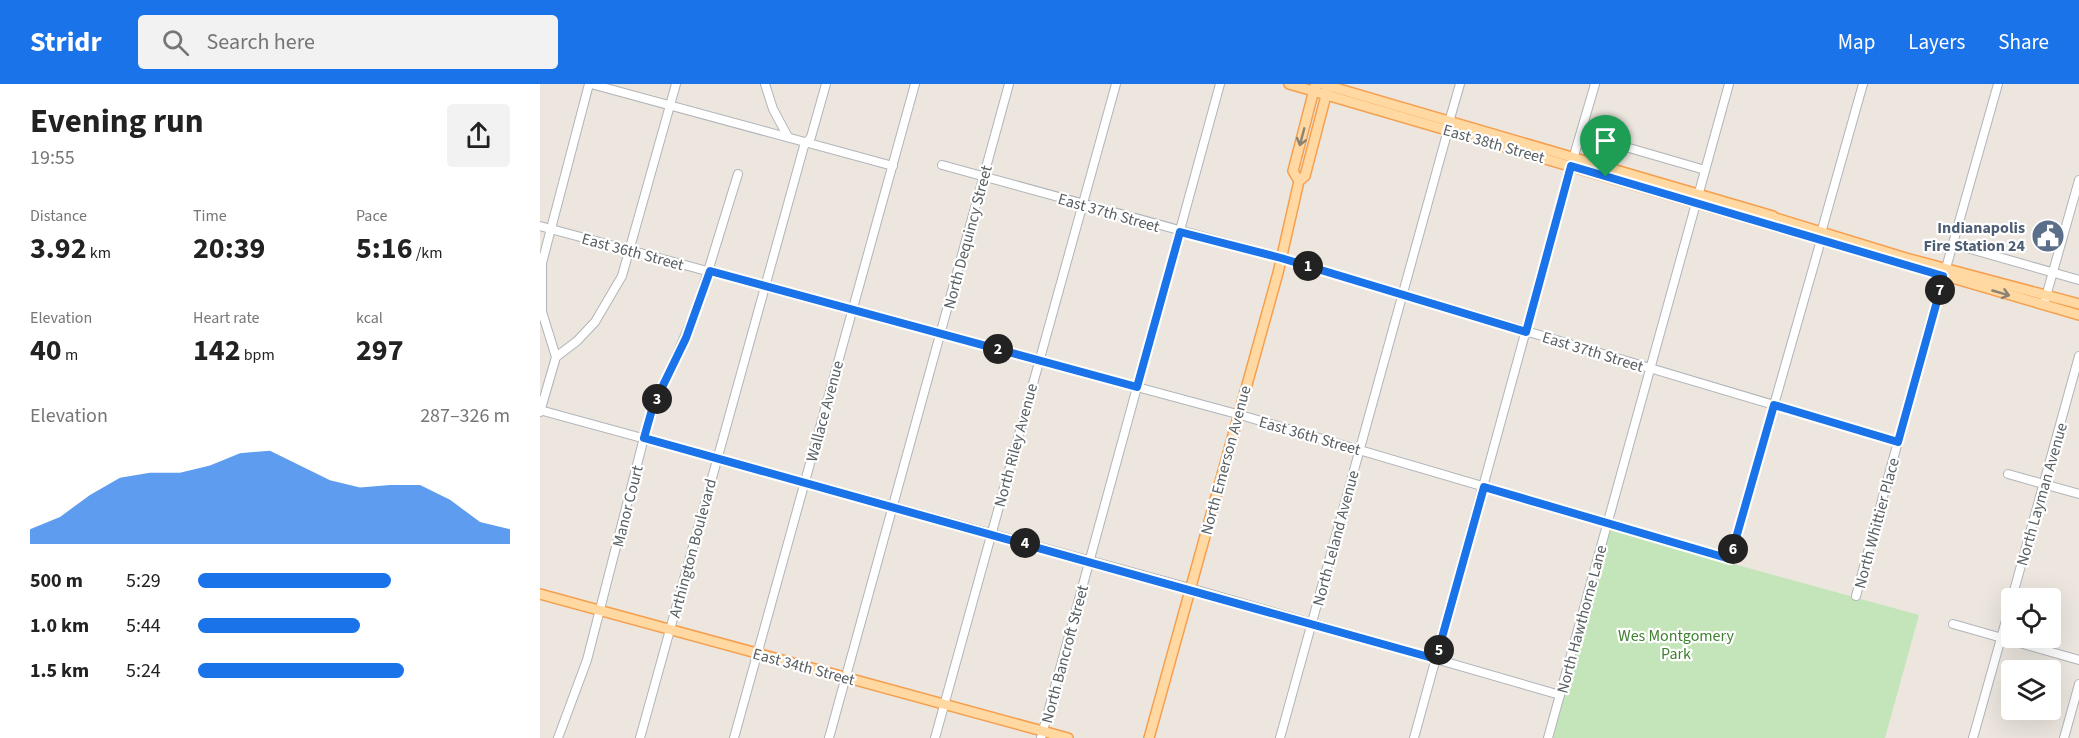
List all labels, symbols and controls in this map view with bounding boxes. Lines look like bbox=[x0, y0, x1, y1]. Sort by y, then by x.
search box bbox=[138, 15, 558, 69]
text: Stridr bbox=[30, 22, 102, 62]
icon: search bbox=[159, 26, 192, 59]
text: Search here bbox=[207, 26, 315, 58]
text: Map bbox=[1838, 27, 1875, 57]
text: Layers bbox=[1908, 27, 1965, 57]
text: Share bbox=[1998, 27, 2049, 57]
text: Evening run bbox=[30, 98, 204, 145]
button: share bbox=[447, 104, 510, 167]
pin bbox=[1580, 115, 1631, 177]
street label: East 38th Street bbox=[1440, 119, 1548, 169]
icon: arrive bbox=[1589, 124, 1622, 157]
one-way arrow bbox=[1295, 127, 1307, 146]
text: 19:55 bbox=[30, 144, 75, 172]
street label: North Dequincy Street bbox=[938, 162, 998, 312]
street label: East 37th Street bbox=[1055, 188, 1163, 238]
text: Distance bbox=[30, 205, 87, 227]
text: Time bbox=[193, 205, 227, 227]
text: Pace bbox=[356, 205, 387, 227]
place label: Indianapolis Fire Station 24 bbox=[1923, 217, 2026, 257]
public building icon: Indianapolis Fire Station 24 bbox=[2030, 218, 2066, 254]
text: 3.92 bbox=[30, 227, 87, 270]
text: 20:39 bbox=[193, 227, 265, 270]
text: 5:16 bbox=[356, 227, 413, 270]
street label: East 36th Street bbox=[579, 228, 687, 276]
text: km bbox=[87, 242, 111, 264]
text: /km bbox=[413, 242, 443, 264]
pin: 1 bbox=[1293, 251, 1323, 281]
text: 1 bbox=[1304, 255, 1312, 277]
pin: 7 bbox=[1925, 275, 1955, 305]
text: 7 bbox=[1936, 279, 1944, 301]
one-way arrow bbox=[1991, 288, 2010, 299]
text: Elevation bbox=[30, 307, 92, 329]
text: Heart rate bbox=[193, 307, 260, 329]
text: kcal bbox=[356, 307, 383, 329]
street label: East 37th Street bbox=[1539, 326, 1647, 378]
text: 40 bbox=[30, 329, 62, 372]
text: 142 bbox=[193, 329, 241, 372]
text: 297 bbox=[356, 329, 404, 372]
pin: 2 bbox=[983, 334, 1013, 364]
text: 2 bbox=[994, 338, 1002, 360]
text: m bbox=[62, 344, 78, 366]
text: bpm bbox=[241, 344, 275, 366]
street label: Wallace Avenue bbox=[801, 358, 849, 464]
street label: North Riley Avenue bbox=[989, 381, 1043, 509]
street label: North Emerson Avenue bbox=[1195, 383, 1256, 537]
pin: 3 bbox=[642, 384, 672, 414]
text: 3 bbox=[653, 388, 661, 410]
text: Elevation bbox=[30, 402, 108, 430]
text: 287–326 m bbox=[420, 402, 510, 430]
street label: East 36th Street bbox=[1256, 411, 1364, 461]
street label: North Layman Avenue bbox=[2011, 420, 2073, 568]
street label: North Whittier Place bbox=[1849, 455, 1905, 591]
street label: Manor Court bbox=[607, 463, 649, 549]
street label: North Leland Avenue bbox=[1307, 468, 1365, 609]
street label: Arthington Boulevard bbox=[664, 476, 722, 620]
pin: 4 bbox=[1010, 528, 1040, 558]
text: 4 bbox=[1021, 532, 1029, 554]
pin: 6 bbox=[1718, 534, 1748, 564]
text: 6 bbox=[1729, 538, 1737, 560]
street label: North Hawthorne Lane bbox=[1552, 543, 1612, 696]
text: 500 m bbox=[30, 567, 83, 595]
text: 5:29 bbox=[126, 567, 161, 595]
street label: North Bancroft Street bbox=[1036, 582, 1094, 726]
map controls bbox=[2001, 588, 2061, 720]
button: locate bbox=[2001, 588, 2061, 648]
text: 1.0 km bbox=[30, 612, 89, 640]
text: 5:44 bbox=[126, 612, 161, 640]
park label: Wes Montgomery Park bbox=[1618, 625, 1734, 665]
pin: 5 bbox=[1424, 635, 1454, 665]
text: 5 bbox=[1435, 639, 1443, 661]
street label: East 34th Street bbox=[750, 643, 858, 691]
text: 1.5 km bbox=[30, 657, 89, 685]
text: 5:24 bbox=[126, 657, 161, 685]
button: layers bbox=[2001, 660, 2061, 720]

